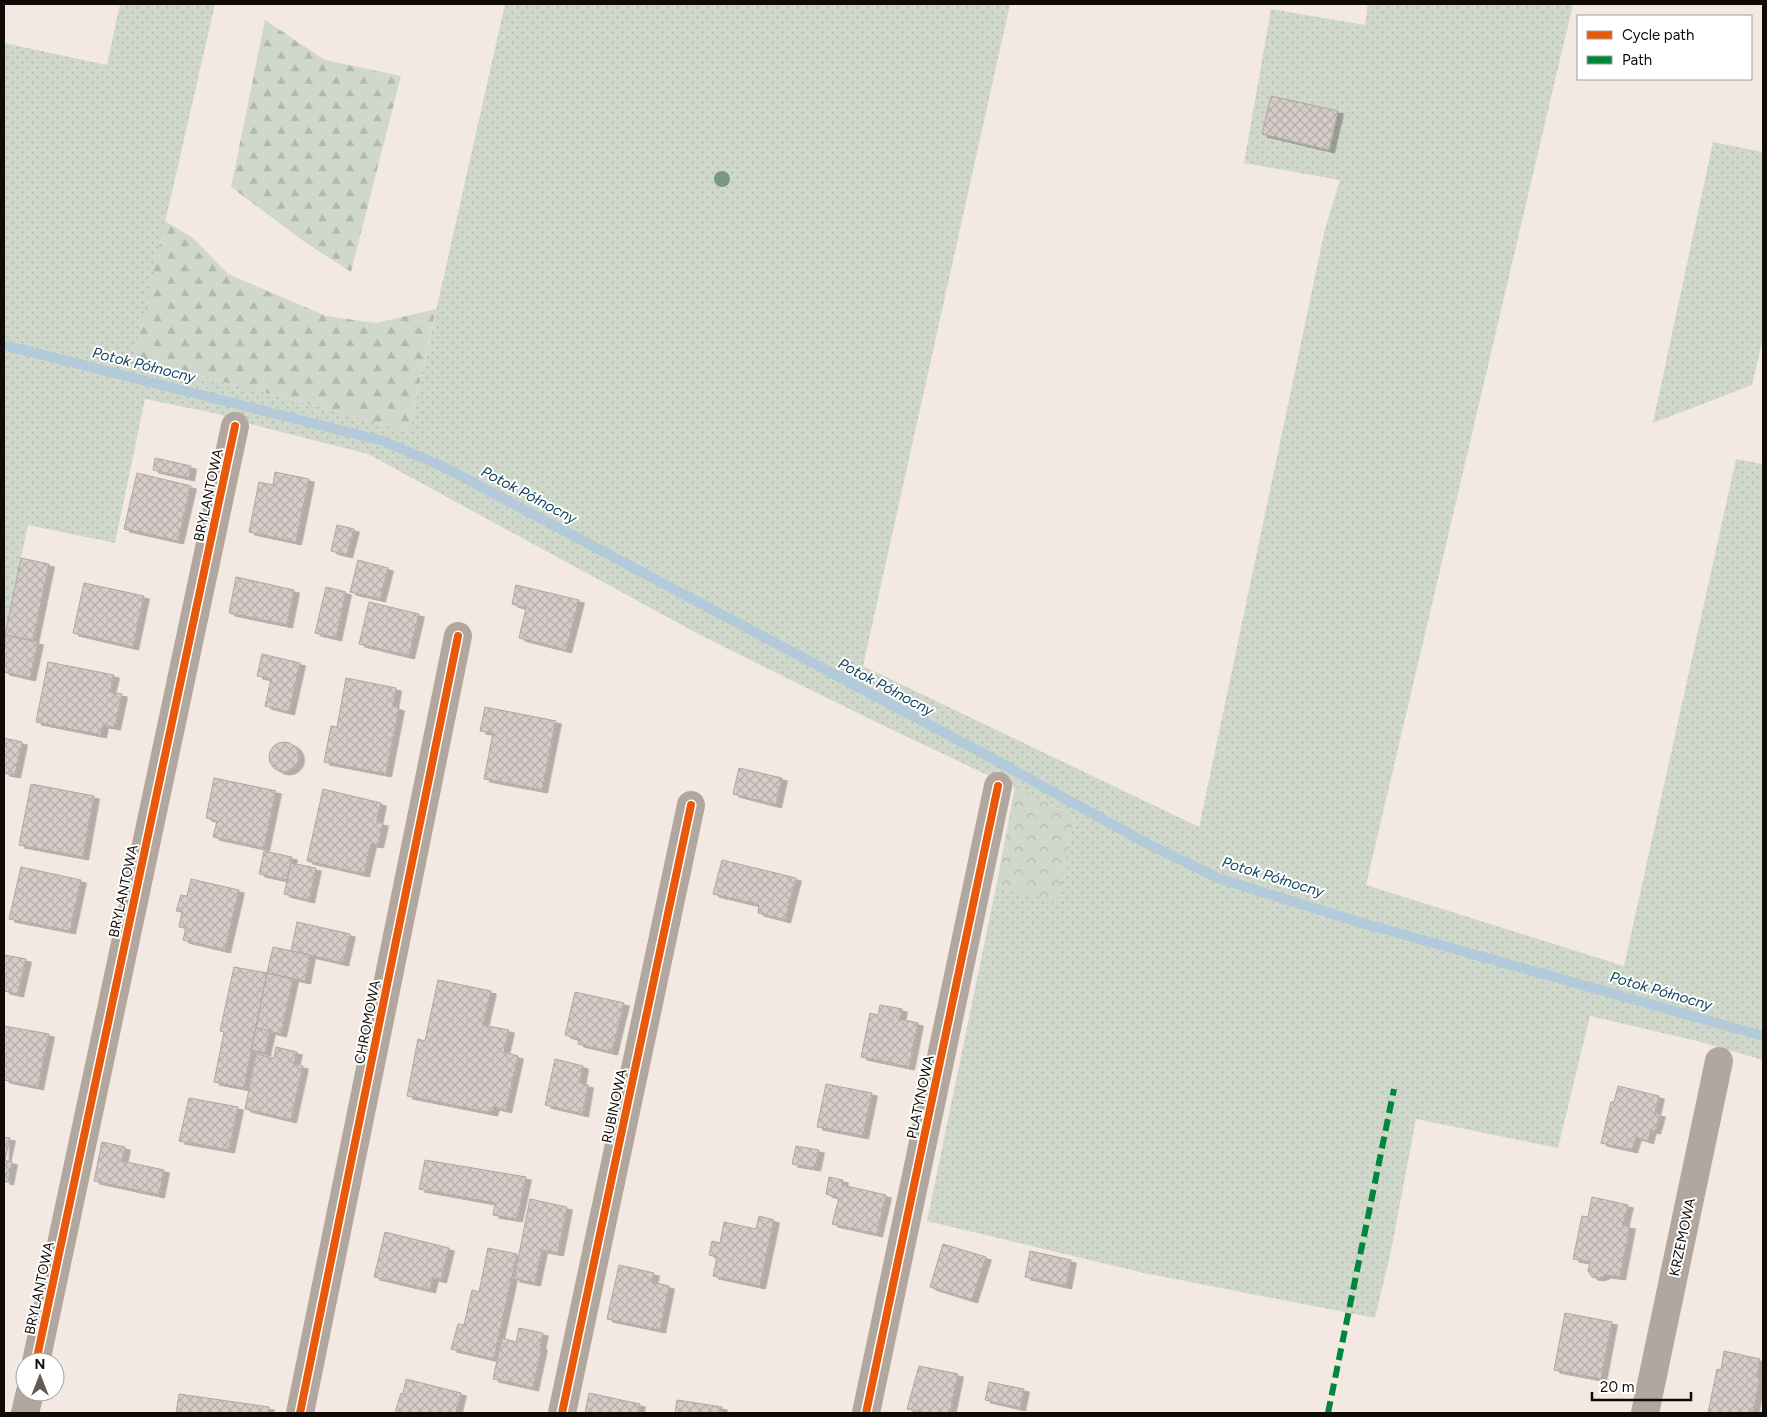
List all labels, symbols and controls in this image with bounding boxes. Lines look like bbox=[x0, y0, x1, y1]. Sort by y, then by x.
legend bbox=[1577, 15, 1752, 80]
text: Cycle path bbox=[1622, 26, 1694, 44]
text: Path bbox=[1622, 51, 1652, 69]
water label: Potok Północny bbox=[91, 343, 198, 387]
street label: BRYLANTOWA bbox=[190, 447, 227, 543]
water label: Potok Północny bbox=[478, 462, 581, 528]
water label: Potok Północny bbox=[835, 654, 938, 720]
street label: BRYLANTOWA bbox=[105, 843, 142, 939]
water label: Potok Północny bbox=[1220, 853, 1327, 901]
water label: Potok Północny bbox=[1608, 968, 1715, 1015]
street label: CHROMOWA bbox=[351, 978, 384, 1066]
street label: PLATYNOWA bbox=[903, 1053, 938, 1140]
street label: RUBINOWA bbox=[598, 1067, 631, 1145]
street label: KRZEMOWA bbox=[1666, 1196, 1699, 1278]
street label: BRYLANTOWA bbox=[21, 1240, 58, 1336]
north arrow bbox=[15, 1352, 65, 1402]
text: N bbox=[35, 1356, 45, 1373]
scale bar bbox=[1592, 1370, 1691, 1402]
text: 20 m bbox=[1600, 1378, 1634, 1396]

